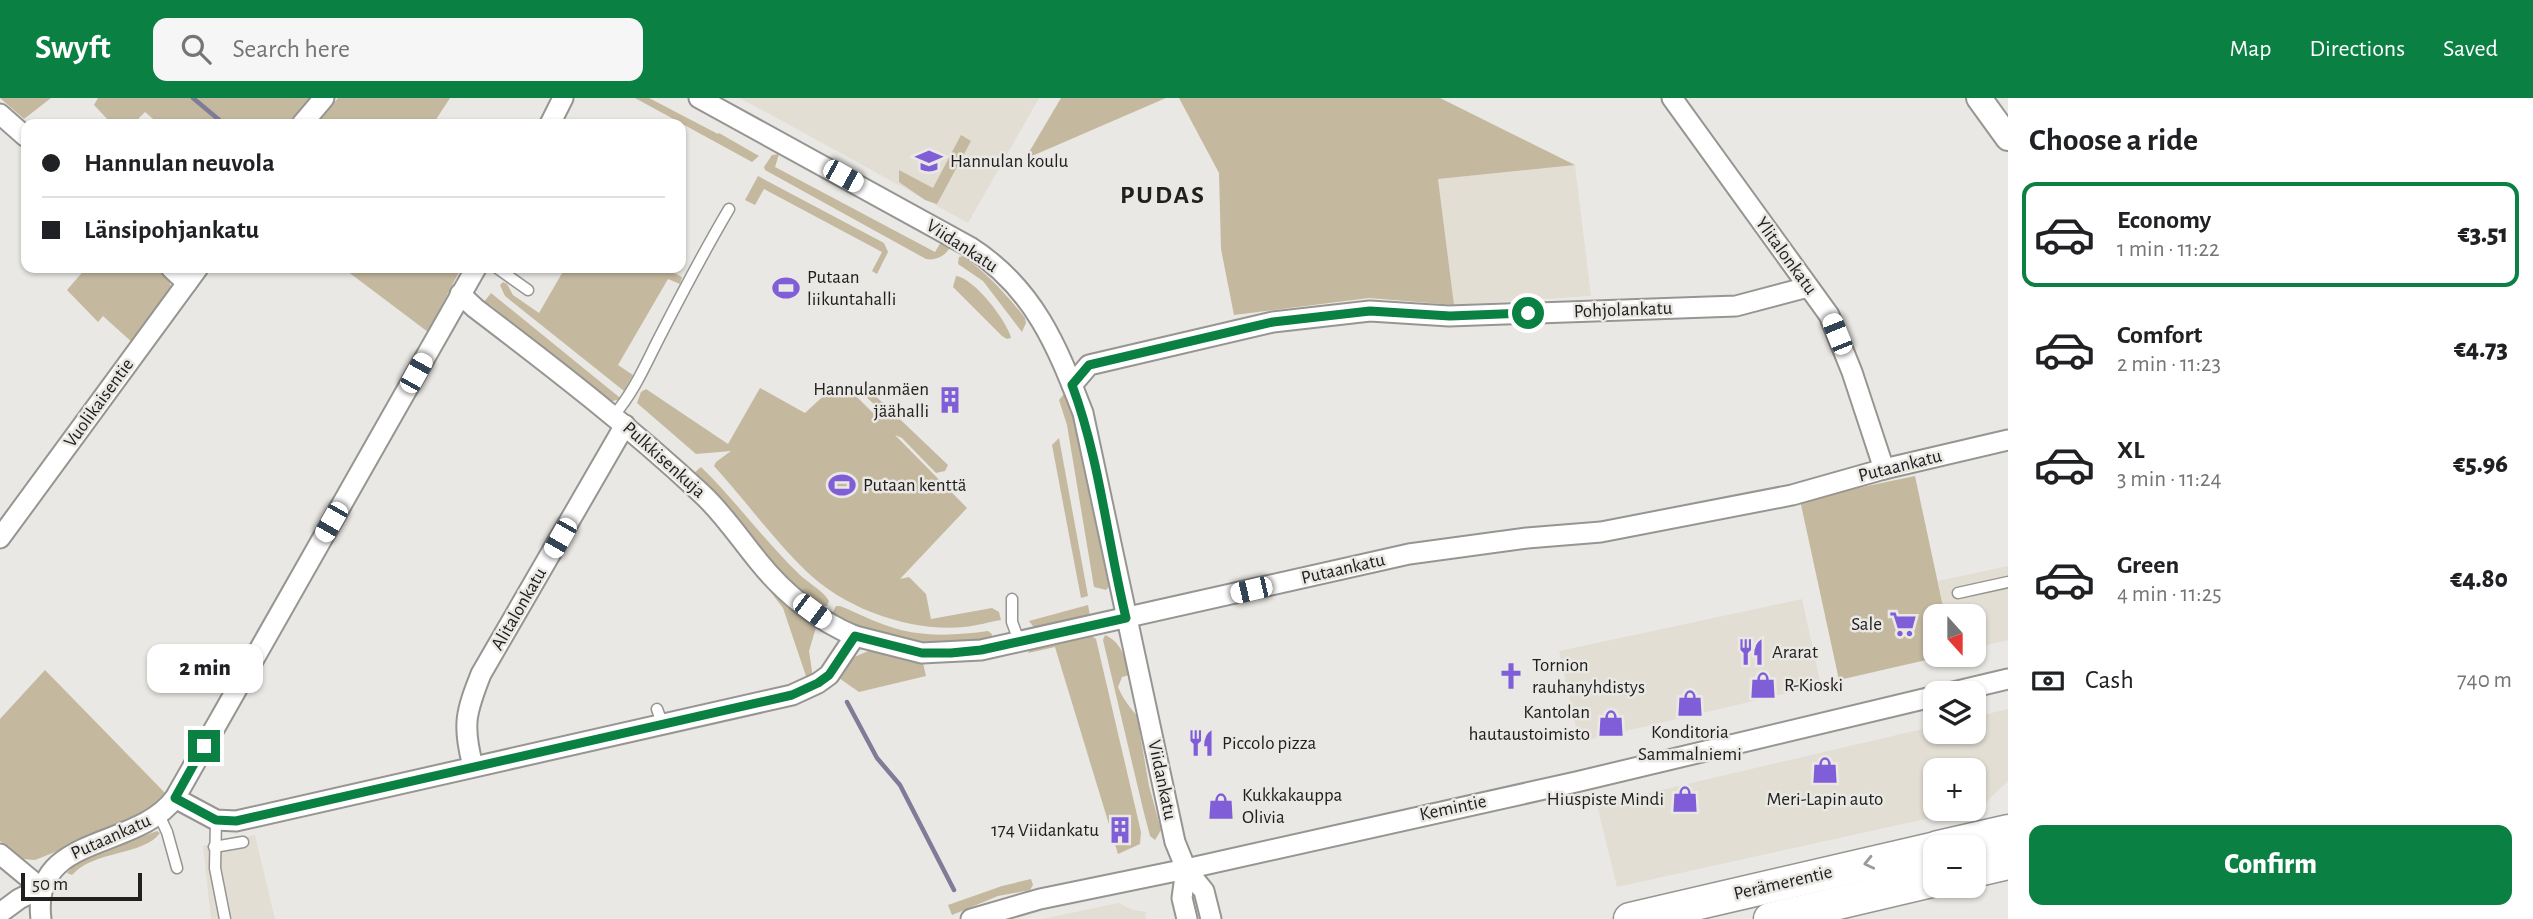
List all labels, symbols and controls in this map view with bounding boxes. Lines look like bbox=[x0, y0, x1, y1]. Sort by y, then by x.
search box bbox=[153, 18, 643, 81]
icon: search bbox=[177, 30, 215, 68]
text: Swyft bbox=[35, 32, 111, 65]
text: Search here bbox=[233, 36, 350, 62]
text: Map bbox=[2229, 37, 2271, 61]
text: Directions bbox=[2309, 37, 2405, 61]
text: Saved bbox=[2443, 37, 2498, 61]
text: Choose a ride bbox=[2029, 124, 2198, 156]
school or university icon: Hannulan koulu bbox=[914, 146, 944, 176]
text: Hannulan neuvola bbox=[84, 150, 275, 176]
place label: Hannulan koulu bbox=[950, 152, 1069, 171]
car bbox=[820, 157, 867, 195]
district label: PUDAS bbox=[1120, 182, 1206, 208]
icon: car bbox=[2033, 203, 2096, 266]
text: Economy bbox=[2117, 207, 2211, 233]
street label: Ylitalonkatu bbox=[1752, 214, 1820, 298]
street label: Viidankatu bbox=[923, 216, 1001, 276]
text: Länsipohjankatu bbox=[84, 217, 259, 243]
text: €3.51 bbox=[2458, 221, 2508, 247]
text: 1 min · 11:22 bbox=[2117, 238, 2219, 261]
place label: Putaan liikuntahalli bbox=[807, 268, 896, 309]
sports icon: Putaan liikuntahalli bbox=[771, 273, 801, 303]
route start bbox=[1512, 297, 1544, 329]
street label: Pohjolankatu bbox=[1573, 299, 1673, 321]
car bbox=[1820, 311, 1855, 357]
icon: car bbox=[2033, 318, 2096, 381]
text: Comfort bbox=[2117, 322, 2202, 348]
text: €4.73 bbox=[2454, 336, 2508, 362]
car bbox=[397, 350, 436, 396]
text: 2 min · 11:23 bbox=[2117, 353, 2221, 376]
street label: Vuolikaisentie bbox=[61, 355, 137, 451]
place label: Hannulanmäen jäähalli bbox=[813, 380, 929, 421]
building icon: Hannulanmäen jäähalli bbox=[935, 385, 965, 415]
street label: Pulkkisenkuja bbox=[619, 418, 709, 502]
icon: car bbox=[2033, 433, 2096, 496]
text: XL bbox=[2117, 437, 2144, 463]
street label: Putaankatu bbox=[1856, 446, 1944, 486]
text: €5.96 bbox=[2453, 451, 2508, 477]
text: 3 min · 11:24 bbox=[2117, 468, 2222, 491]
sports icon: Putaan kenttä bbox=[827, 470, 857, 500]
place label: Putaan kenttä bbox=[863, 476, 967, 495]
car bbox=[312, 499, 351, 545]
car bbox=[541, 515, 580, 561]
icon: car bbox=[2033, 548, 2096, 611]
street label: Putaankatu bbox=[1299, 550, 1387, 588]
text: Green bbox=[2117, 552, 2179, 578]
street label: Alitalonkatu bbox=[488, 564, 550, 653]
text: €4.80 bbox=[2450, 566, 2508, 592]
car bbox=[1229, 575, 1274, 605]
text: 4 min · 11:25 bbox=[2117, 583, 2222, 606]
car bbox=[789, 590, 836, 632]
north arrow bbox=[1923, 604, 1986, 667]
map controls bbox=[1923, 604, 1986, 898]
supermarket icon: Sale bbox=[1888, 609, 1918, 639]
place label: Sale bbox=[1851, 615, 1882, 634]
restaurant icon: Ararat bbox=[1736, 637, 1766, 667]
place label: Ararat bbox=[1772, 643, 1818, 662]
callout: 2 min bbox=[146, 644, 262, 694]
place label: Tornion rauhanyhdistys bbox=[1532, 656, 1645, 697]
text: 2 min bbox=[179, 657, 231, 680]
church icon: Tornion rauhanyhdistys bbox=[1496, 661, 1526, 691]
icon: cash bbox=[2029, 662, 2067, 700]
text: Cash bbox=[2085, 667, 2134, 693]
text: 740 m bbox=[2457, 669, 2512, 692]
shop icon: R-Kioski bbox=[1748, 670, 1778, 700]
place label: R-Kioski bbox=[1784, 676, 1843, 695]
button: layers bbox=[1923, 681, 1986, 744]
shop icon: Konditoria Sammalniemi bbox=[1675, 688, 1705, 718]
place label: Kantolan hautaustoimisto bbox=[1468, 703, 1590, 744]
shop icon: Kantolan hautaustoimisto bbox=[1596, 708, 1626, 738]
place label: Konditoria Sammalniemi bbox=[1638, 723, 1742, 764]
restaurant icon: Piccolo pizza bbox=[1186, 728, 1216, 758]
route end bbox=[188, 730, 220, 762]
place label: Piccolo pizza bbox=[1222, 734, 1317, 753]
street label: Viidankatu bbox=[1144, 738, 1180, 822]
shop icon: Meri-Lapin auto bbox=[1810, 755, 1840, 785]
button: + bbox=[1923, 758, 1986, 821]
shop icon: Hiuspiste Mindi bbox=[1670, 784, 1700, 814]
place label: Kukkakauppa Olivia bbox=[1242, 786, 1343, 827]
place label: Hiuspiste Mindi bbox=[1547, 790, 1664, 809]
place label: Meri-Lapin auto bbox=[1767, 790, 1883, 809]
shop icon: Kukkakauppa Olivia bbox=[1206, 791, 1236, 821]
street label: Kemintie bbox=[1418, 792, 1488, 824]
street label: Putaankatu bbox=[68, 811, 154, 863]
building icon: 174 Viidankatu bbox=[1105, 815, 1135, 845]
place label: 174 Viidankatu bbox=[991, 821, 1099, 840]
button: Confirm bbox=[2029, 825, 2512, 905]
button: − bbox=[1923, 835, 1986, 898]
one-way arrow bbox=[1863, 855, 1875, 869]
street label: Perämerentie bbox=[1732, 862, 1834, 904]
scale bar bbox=[21, 870, 142, 902]
text: 50 m bbox=[32, 875, 68, 894]

